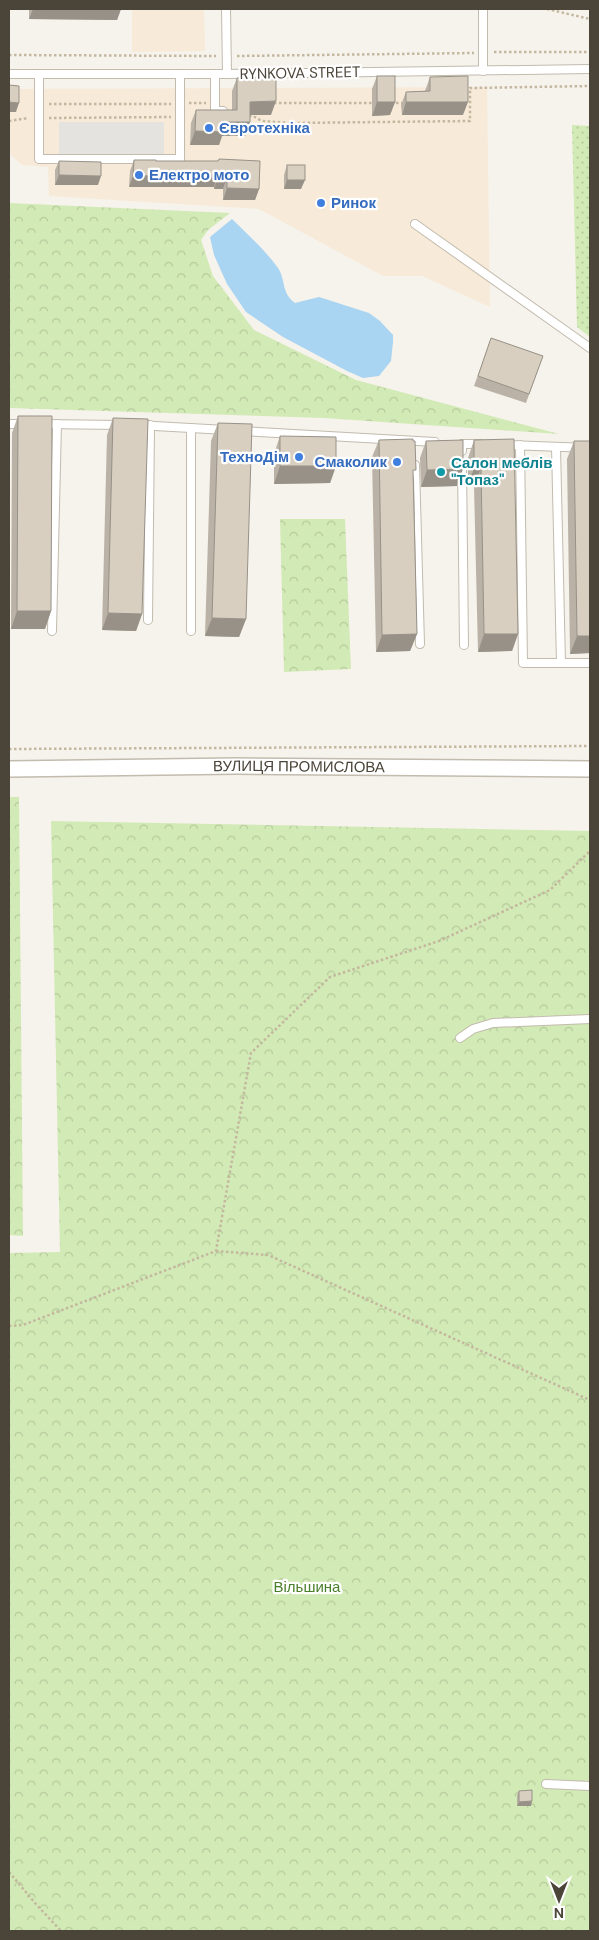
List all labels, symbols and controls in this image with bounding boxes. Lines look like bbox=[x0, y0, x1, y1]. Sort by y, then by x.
street label: RYNKOVA STREET bbox=[240, 62, 360, 84]
place label: Євротехніка bbox=[219, 118, 310, 138]
marker: Євротехніка bbox=[203, 122, 215, 134]
place label: Електро мото bbox=[149, 165, 249, 185]
marker: Електро мото bbox=[133, 169, 145, 181]
place label: Ринок bbox=[331, 193, 376, 213]
marker: Ринок bbox=[315, 197, 327, 209]
place label: ТехноДім bbox=[220, 447, 289, 467]
marker: ТехноДім bbox=[293, 451, 305, 463]
place label: Смаколик bbox=[315, 452, 387, 472]
place label: Салон меблів "Топаз" bbox=[451, 453, 553, 490]
marker: Смаколик bbox=[391, 456, 403, 468]
marker: Салон меблів "Топаз" bbox=[435, 466, 447, 478]
street label: ВУЛИЦЯ ПРОМИСЛОВА bbox=[213, 756, 385, 777]
park label: Вільшина bbox=[274, 1577, 341, 1597]
north arrow bbox=[534, 1875, 584, 1925]
text: N bbox=[554, 1904, 564, 1922]

